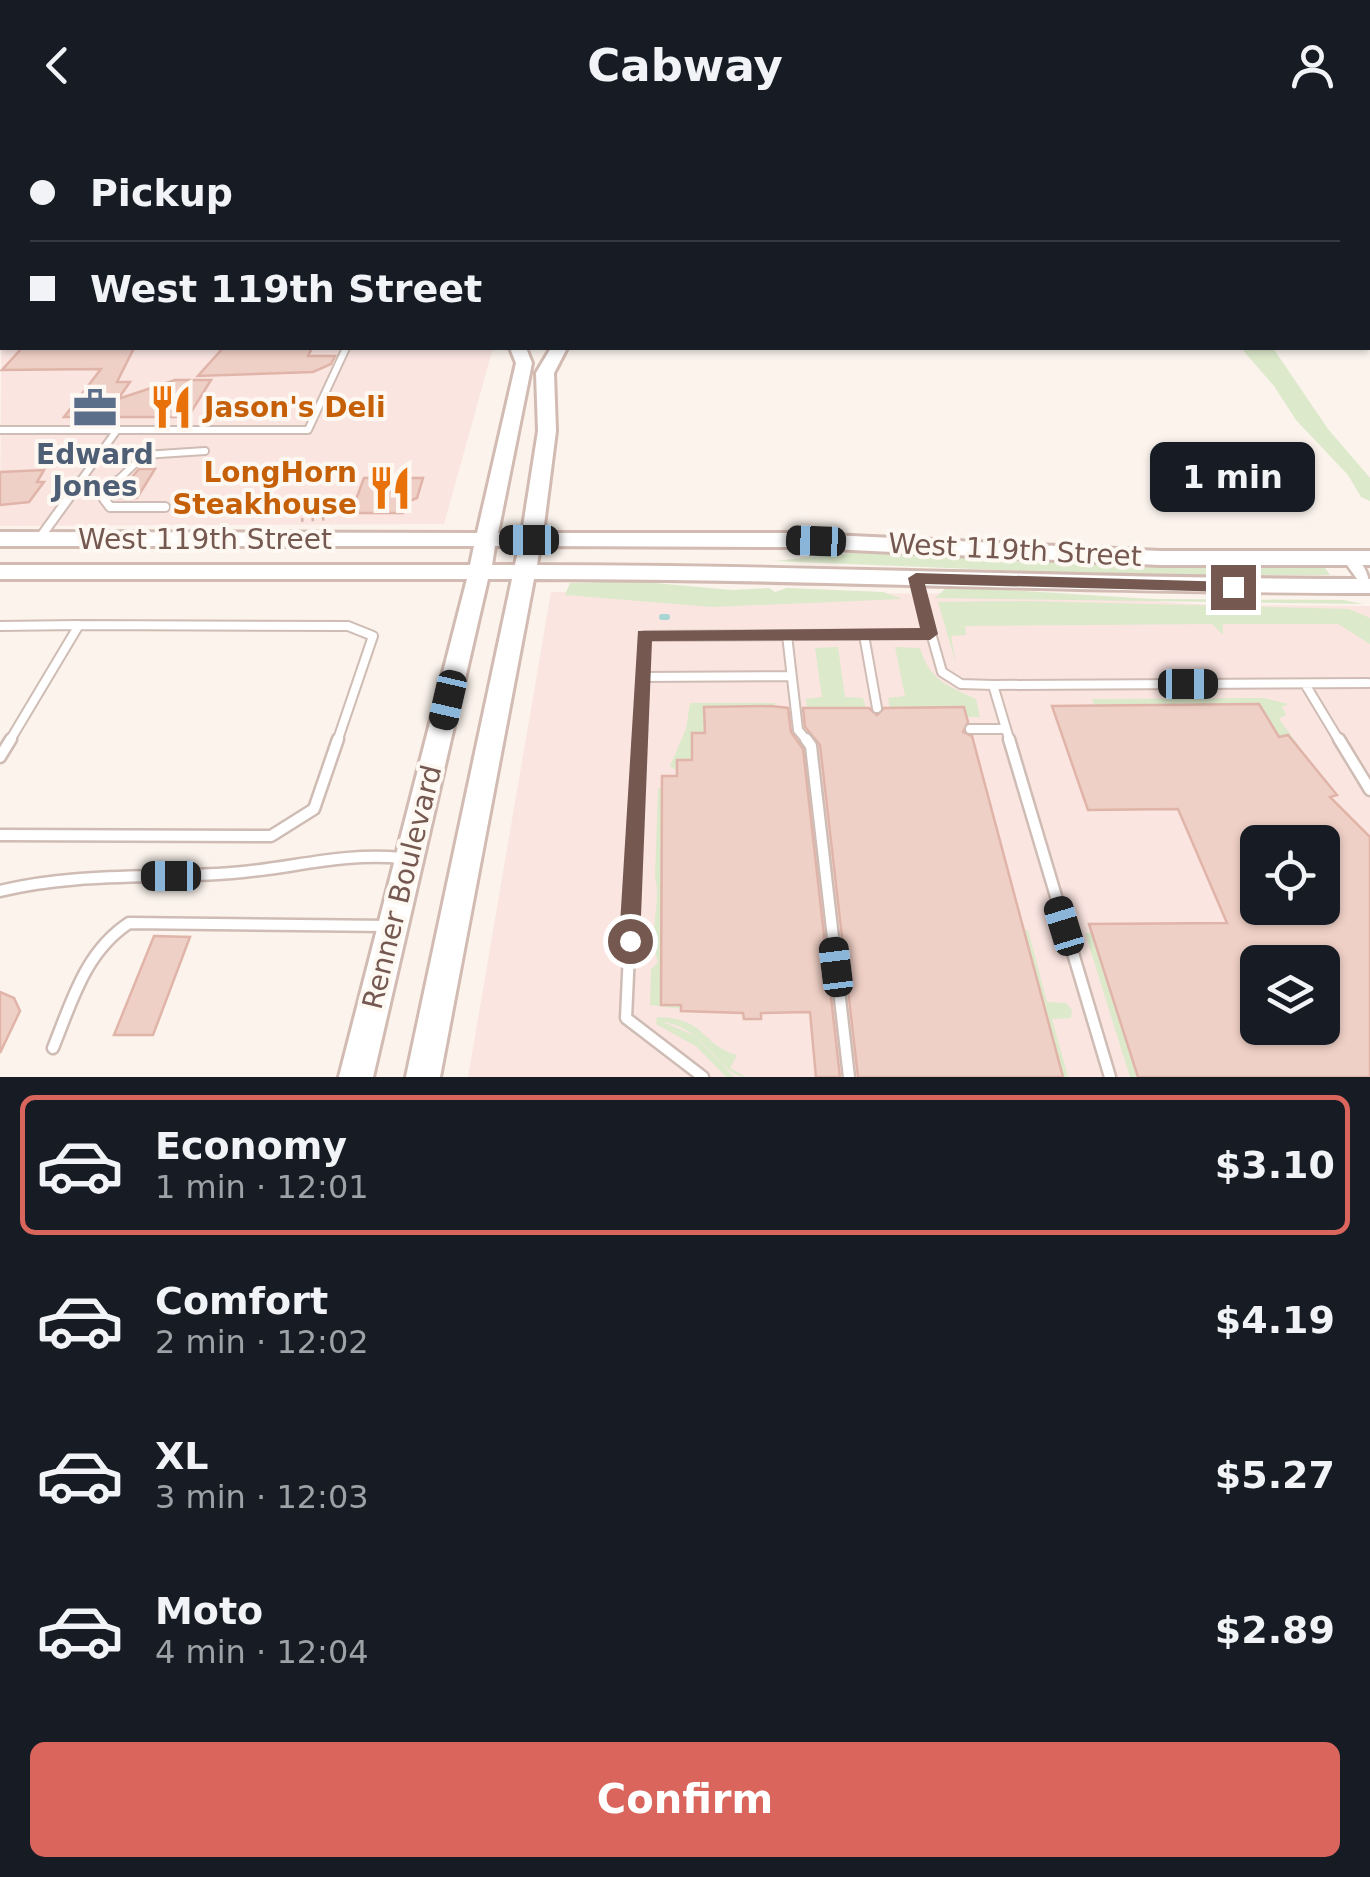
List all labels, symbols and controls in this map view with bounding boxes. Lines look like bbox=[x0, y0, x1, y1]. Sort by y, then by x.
icon: back bbox=[30, 38, 85, 93]
icon: person bbox=[1285, 38, 1340, 93]
text: Cabway bbox=[587, 39, 783, 92]
text: Pickup bbox=[90, 171, 233, 215]
text: West 119th Street bbox=[90, 267, 482, 311]
restaurant icon: Jason's Deli bbox=[147, 383, 195, 431]
office icon: Edward Jones bbox=[71, 384, 119, 432]
place label: Jason's Deli bbox=[202, 391, 386, 424]
place label: Edward Jones bbox=[36, 438, 154, 503]
callout: 1 min bbox=[1150, 442, 1316, 512]
place label: LongHorn Steakhouse bbox=[172, 456, 357, 521]
text: 1 min bbox=[1182, 458, 1283, 496]
restaurant icon: LongHorn Steakhouse bbox=[366, 464, 414, 512]
street label: West 119th Street bbox=[78, 523, 332, 556]
car bbox=[499, 525, 559, 555]
car bbox=[785, 525, 847, 557]
street label: West 119th Street bbox=[887, 527, 1143, 573]
route end bbox=[1211, 565, 1256, 610]
car bbox=[427, 667, 469, 733]
car bbox=[1158, 669, 1218, 699]
street label: Renner Boulevard bbox=[356, 762, 448, 1012]
map controls bbox=[1240, 825, 1340, 1045]
button: locate bbox=[1240, 825, 1340, 925]
car bbox=[141, 861, 201, 891]
car bbox=[1041, 893, 1087, 959]
route start bbox=[608, 919, 653, 964]
car bbox=[817, 935, 855, 999]
button: layers bbox=[1240, 945, 1340, 1045]
icon: car bbox=[35, 1120, 125, 1210]
text: Economy bbox=[155, 1124, 347, 1168]
text: $3.10 bbox=[1215, 1143, 1335, 1187]
text: 1 min · 12:01 bbox=[155, 1168, 369, 1206]
icon: car bbox=[35, 1275, 125, 1365]
text: Comfort bbox=[155, 1279, 328, 1323]
text: $4.19 bbox=[1215, 1298, 1335, 1342]
text: 2 min · 12:02 bbox=[155, 1323, 369, 1361]
icon: car bbox=[35, 1430, 125, 1520]
text: XL bbox=[155, 1434, 209, 1478]
text: $5.27 bbox=[1215, 1453, 1335, 1497]
text: 3 min · 12:03 bbox=[155, 1478, 369, 1516]
icon: car bbox=[35, 1585, 125, 1675]
text: Moto bbox=[155, 1589, 263, 1633]
text: $2.89 bbox=[1215, 1608, 1335, 1652]
text: 4 min · 12:04 bbox=[155, 1633, 369, 1671]
button: Confirm bbox=[30, 1742, 1340, 1857]

